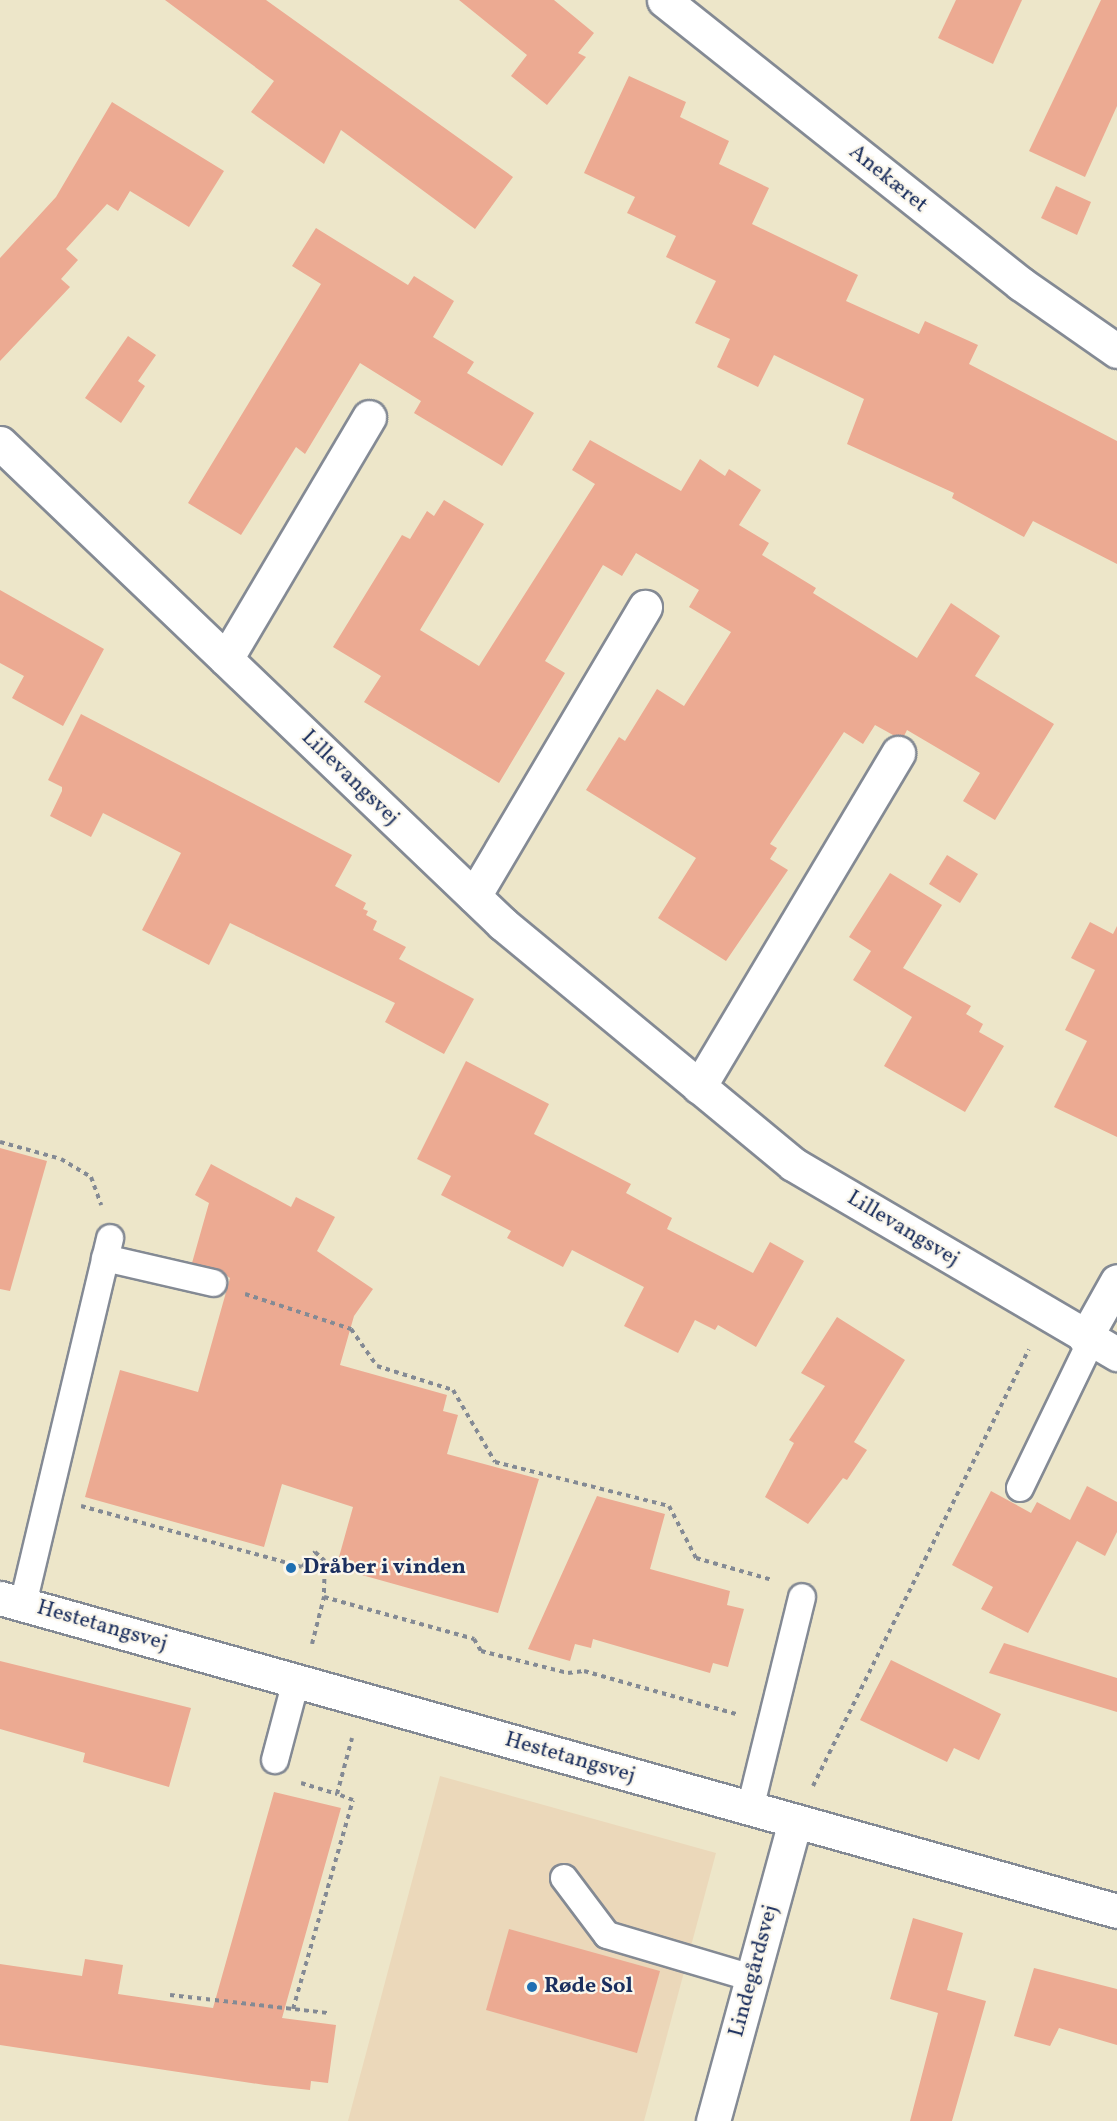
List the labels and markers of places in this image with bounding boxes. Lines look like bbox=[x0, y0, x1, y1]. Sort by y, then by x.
place label: Dråber i vinden bbox=[303, 1555, 466, 1581]
marker: Dråber i vinden bbox=[284, 1561, 298, 1575]
place label: Røde Sol bbox=[544, 1974, 633, 2000]
marker: Røde Sol bbox=[525, 1980, 539, 1994]

